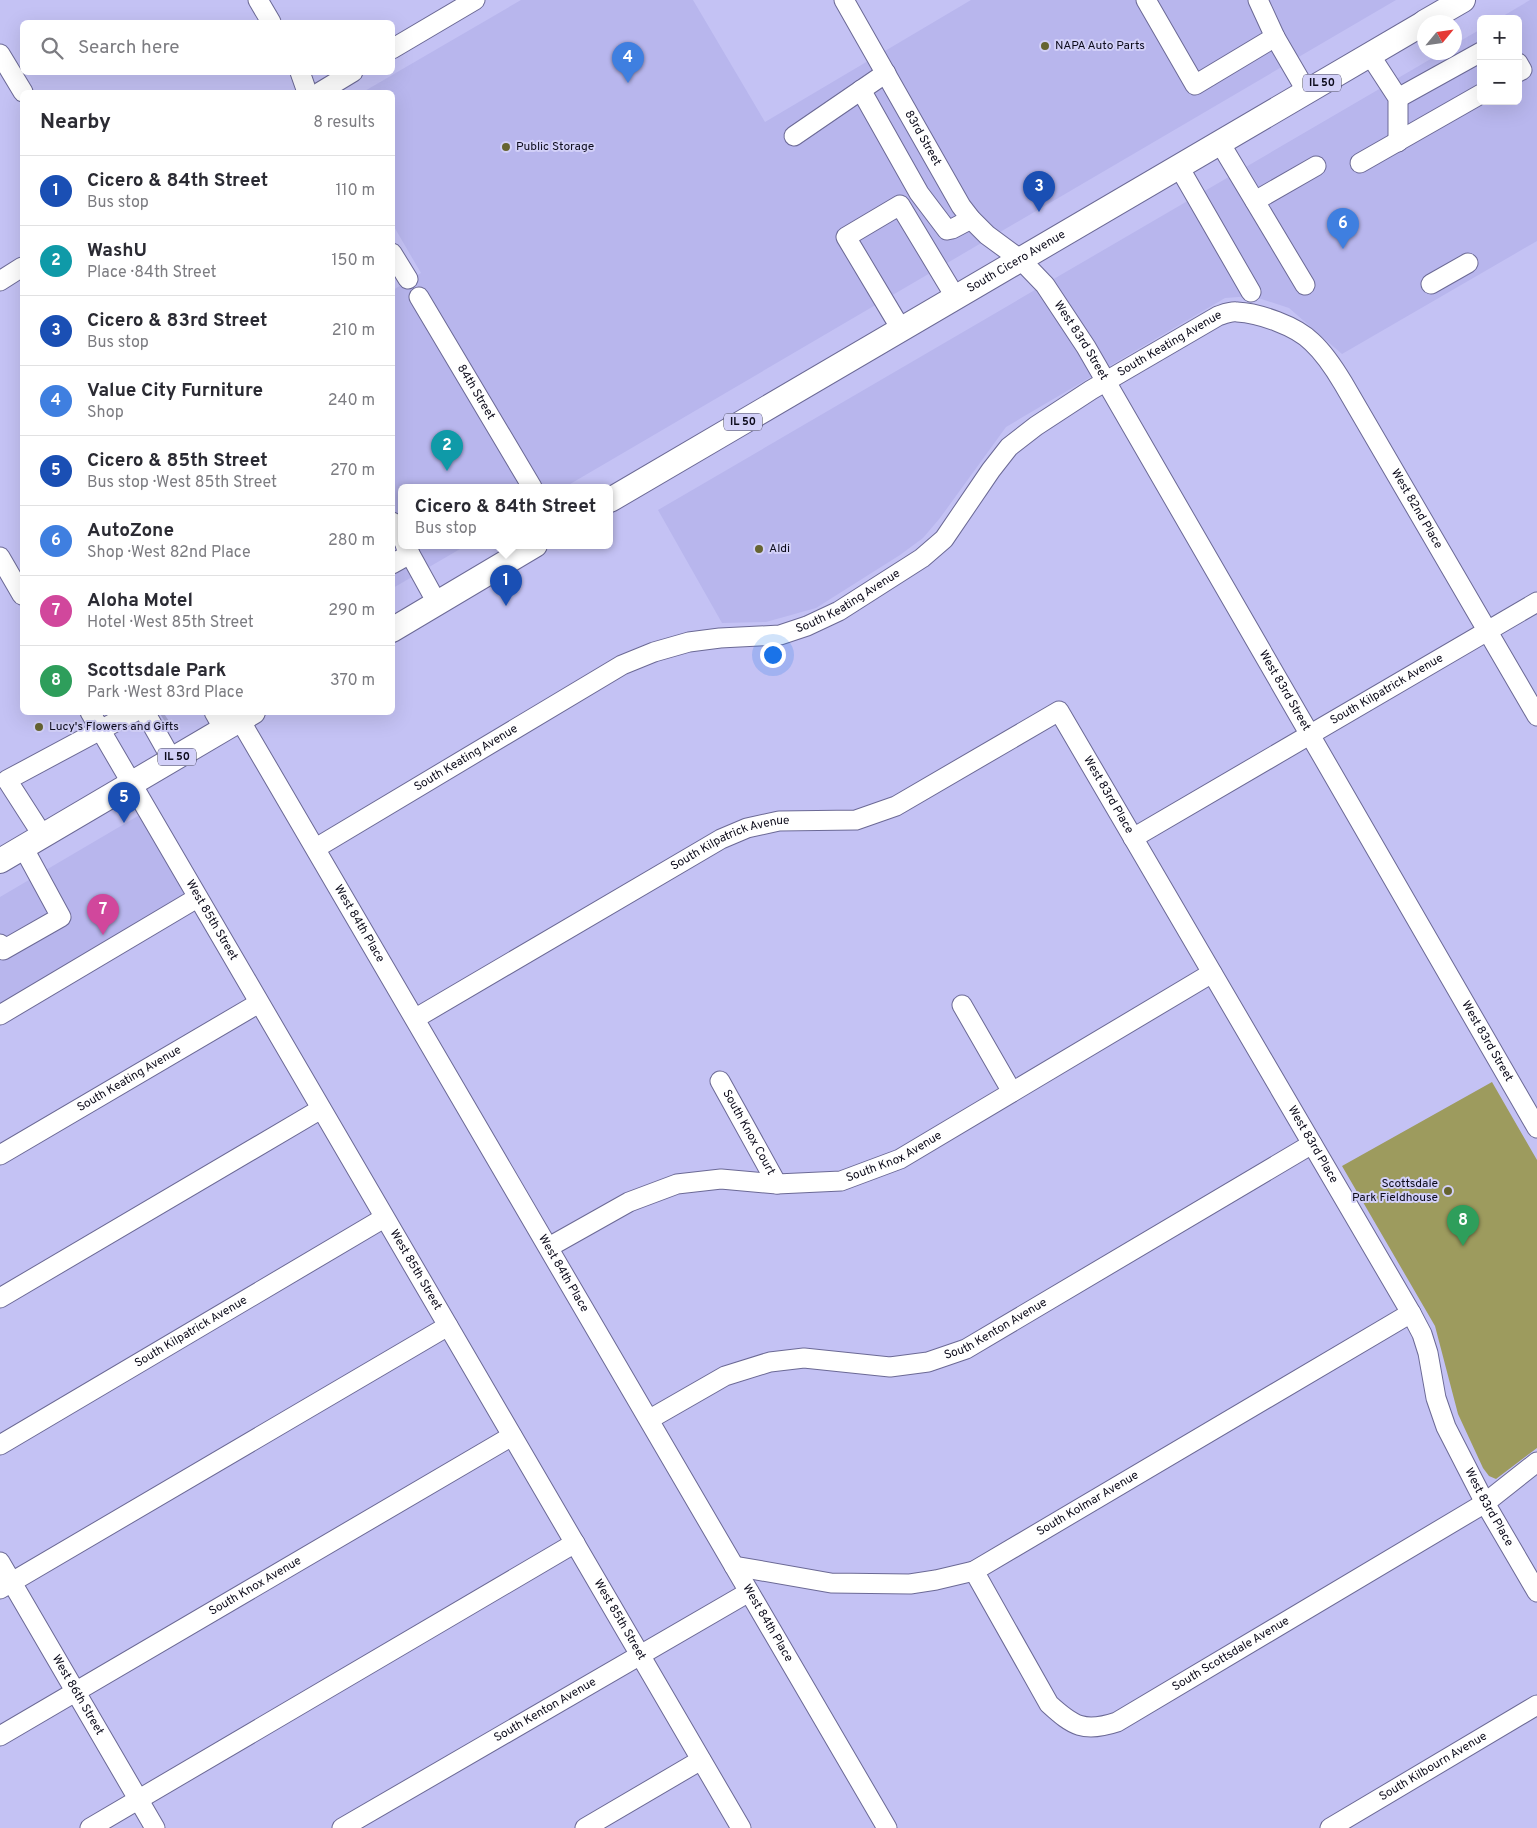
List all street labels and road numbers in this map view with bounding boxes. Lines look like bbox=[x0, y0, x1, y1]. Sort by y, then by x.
road number: IL 50 bbox=[1303, 75, 1341, 92]
street label: 83rd Street bbox=[900, 108, 945, 169]
street label: South Cicero Avenue bbox=[964, 227, 1068, 297]
street label: West 83rd Street bbox=[1050, 298, 1112, 383]
street label: South Keating Avenue bbox=[1115, 307, 1224, 381]
street label: 84th Street bbox=[453, 362, 498, 423]
road number: IL 50 bbox=[724, 414, 762, 431]
street label: West 82nd Place bbox=[1387, 466, 1446, 552]
street label: South Keating Avenue bbox=[794, 566, 904, 637]
street label: West 83rd Street bbox=[1255, 647, 1314, 734]
street label: South Kilpatrick Avenue bbox=[1327, 650, 1446, 729]
street label: South Keating Avenue bbox=[411, 721, 521, 795]
road number: IL 50 bbox=[158, 749, 196, 766]
street label: West 83rd Place bbox=[1079, 753, 1137, 837]
street label: South Kilpatrick Avenue bbox=[668, 813, 790, 875]
street label: West 85th Street bbox=[182, 877, 241, 963]
street label: West 84th Place bbox=[330, 882, 388, 966]
street label: West 83rd Street bbox=[1457, 998, 1517, 1085]
street label: South Keating Avenue bbox=[74, 1042, 184, 1116]
street label: South Knox Court bbox=[718, 1087, 779, 1178]
street label: West 83rd Place bbox=[1284, 1103, 1342, 1186]
street label: South Knox Avenue bbox=[844, 1128, 945, 1186]
street label: West 85th Street bbox=[386, 1227, 445, 1313]
street label: West 84th Place bbox=[534, 1232, 592, 1315]
street label: South Kilpatrick Avenue bbox=[132, 1293, 250, 1372]
street label: South Kenton Avenue bbox=[942, 1295, 1050, 1364]
street label: West 83rd Place bbox=[1460, 1465, 1517, 1550]
street label: South Kolmar Avenue bbox=[1034, 1468, 1142, 1540]
street label: South Knox Avenue bbox=[206, 1553, 304, 1620]
street label: West 85th Street bbox=[590, 1577, 649, 1663]
street label: West 84th Place bbox=[738, 1581, 796, 1665]
street label: South Scottsdale Avenue bbox=[1169, 1613, 1292, 1695]
street label: West 86th Street bbox=[48, 1652, 107, 1738]
street label: South Kenton Avenue bbox=[491, 1674, 599, 1746]
street label: South Kilbourn Avenue bbox=[1376, 1728, 1490, 1805]

